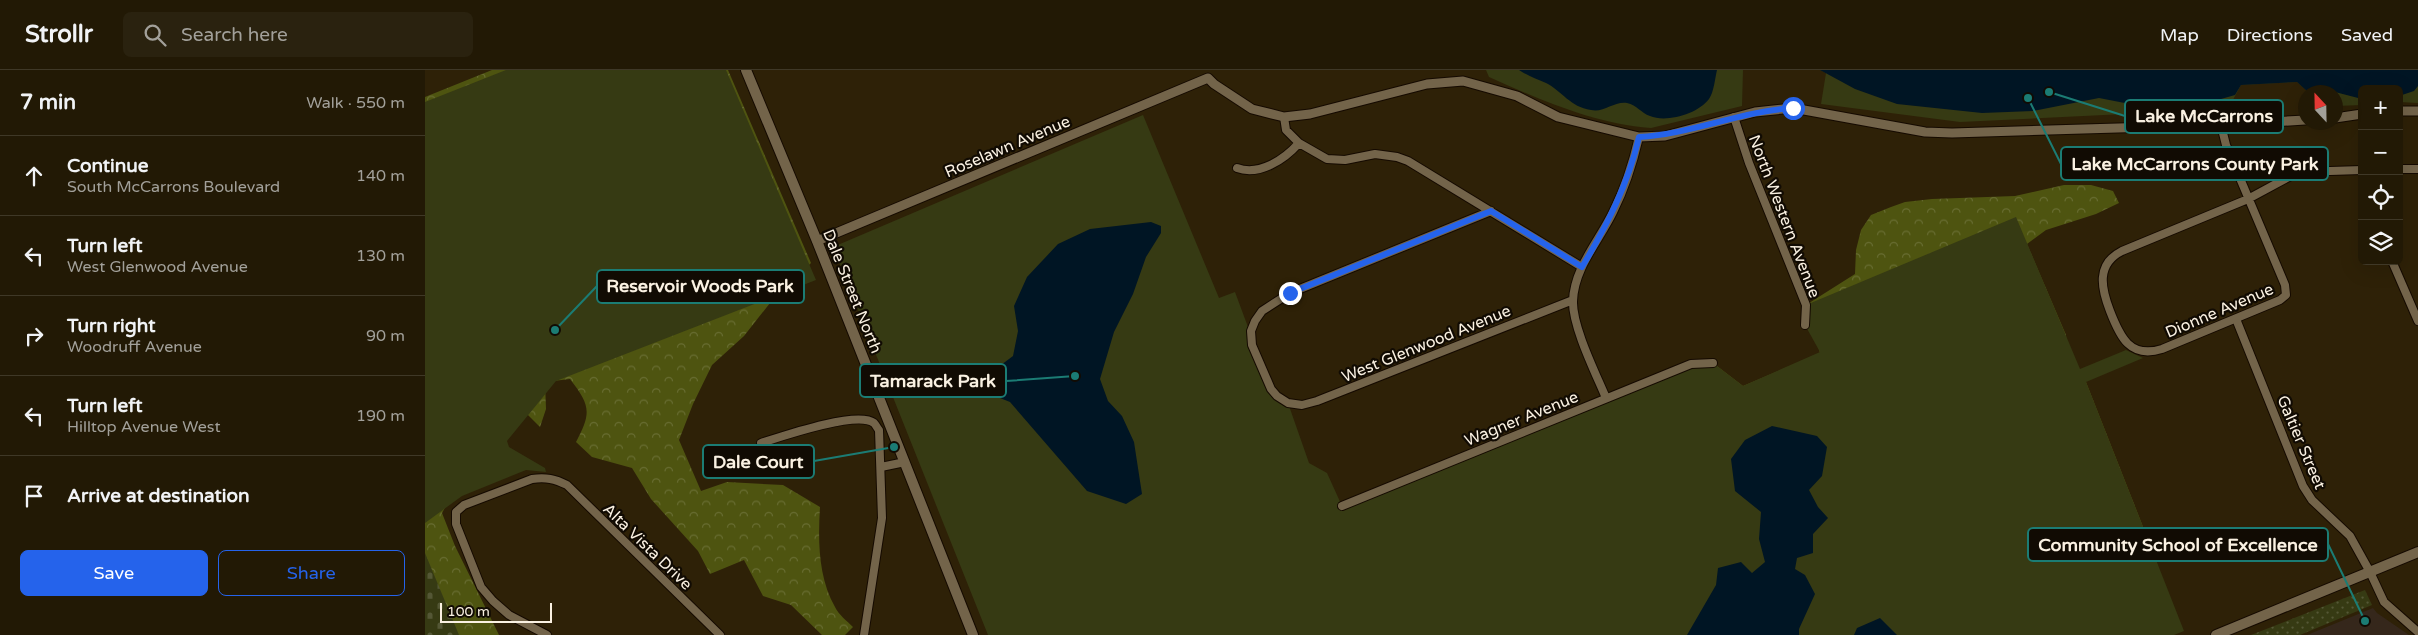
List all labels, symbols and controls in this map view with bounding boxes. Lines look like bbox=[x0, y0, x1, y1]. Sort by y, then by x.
search box bbox=[123, 12, 473, 57]
text: Strollr bbox=[25, 20, 93, 49]
icon: search bbox=[141, 21, 169, 49]
text: Search here bbox=[181, 24, 288, 46]
text: Map bbox=[2160, 24, 2199, 46]
text: Directions bbox=[2227, 24, 2313, 46]
text: Saved bbox=[2341, 24, 2393, 46]
north arrow bbox=[2298, 85, 2343, 130]
map controls bbox=[2358, 85, 2403, 265]
button: + bbox=[2358, 85, 2403, 130]
text: 7 min bbox=[20, 90, 76, 115]
text: Walk · 550 m bbox=[306, 93, 405, 113]
route start bbox=[1782, 97, 1805, 120]
callout: Lake McCarrons bbox=[2125, 100, 2283, 133]
text: Lake McCarrons bbox=[2135, 105, 2273, 127]
street label: Roselawn Avenue bbox=[942, 111, 1073, 182]
button: − bbox=[2358, 130, 2403, 175]
street label: North Western Avenue bbox=[1744, 132, 1824, 301]
callout: Lake McCarrons County Park bbox=[2061, 147, 2328, 180]
text: Lake McCarrons County Park bbox=[2071, 153, 2319, 175]
text: Continue bbox=[67, 155, 149, 177]
icon: ahead bbox=[20, 162, 48, 190]
text: 140 m bbox=[356, 166, 405, 186]
button: locate bbox=[2358, 175, 2403, 220]
text: South McCarrons Boulevard bbox=[67, 177, 280, 197]
button: layers bbox=[2358, 220, 2403, 265]
street label: Dale Street North bbox=[818, 226, 886, 356]
text: Turn left bbox=[67, 235, 143, 257]
icon: left bbox=[20, 242, 48, 270]
text: 130 m bbox=[356, 246, 405, 266]
text: West Glenwood Avenue bbox=[67, 257, 248, 277]
callout: Reservoir Woods Park bbox=[597, 270, 804, 303]
text: Reservoir Woods Park bbox=[606, 275, 794, 297]
street label: Dionne Avenue bbox=[2162, 279, 2276, 343]
route end bbox=[1279, 282, 1302, 305]
street label: West Glenwood Avenue bbox=[1339, 301, 1514, 387]
text: Turn right bbox=[67, 315, 155, 337]
icon: right bbox=[20, 322, 48, 350]
text: 90 m bbox=[366, 326, 405, 346]
text: Woodruff Avenue bbox=[67, 337, 202, 357]
callout: Tamarack Park bbox=[860, 364, 1006, 397]
text: Tamarack Park bbox=[869, 370, 996, 392]
street label: Wagner Avenue bbox=[1462, 387, 1581, 451]
street label: Galtier Street bbox=[2272, 392, 2330, 492]
text: Turn left bbox=[67, 395, 143, 417]
icon: left bbox=[20, 402, 48, 430]
text: 190 m bbox=[356, 406, 405, 426]
text: Hilltop Avenue West bbox=[67, 417, 221, 437]
callout: Dale Court bbox=[703, 445, 814, 478]
text: Dale Court bbox=[713, 451, 803, 473]
icon: arrive bbox=[20, 482, 48, 510]
text: Arrive at destination bbox=[67, 485, 250, 507]
street label: Alta Vista Drive bbox=[599, 499, 696, 594]
callout: Community School of Excellence bbox=[2028, 528, 2328, 561]
text: Community School of Excellence bbox=[2038, 534, 2318, 556]
button: Save bbox=[20, 550, 208, 596]
button: Share bbox=[218, 550, 405, 596]
scale bar bbox=[440, 600, 553, 623]
text: 100 m bbox=[447, 603, 490, 620]

